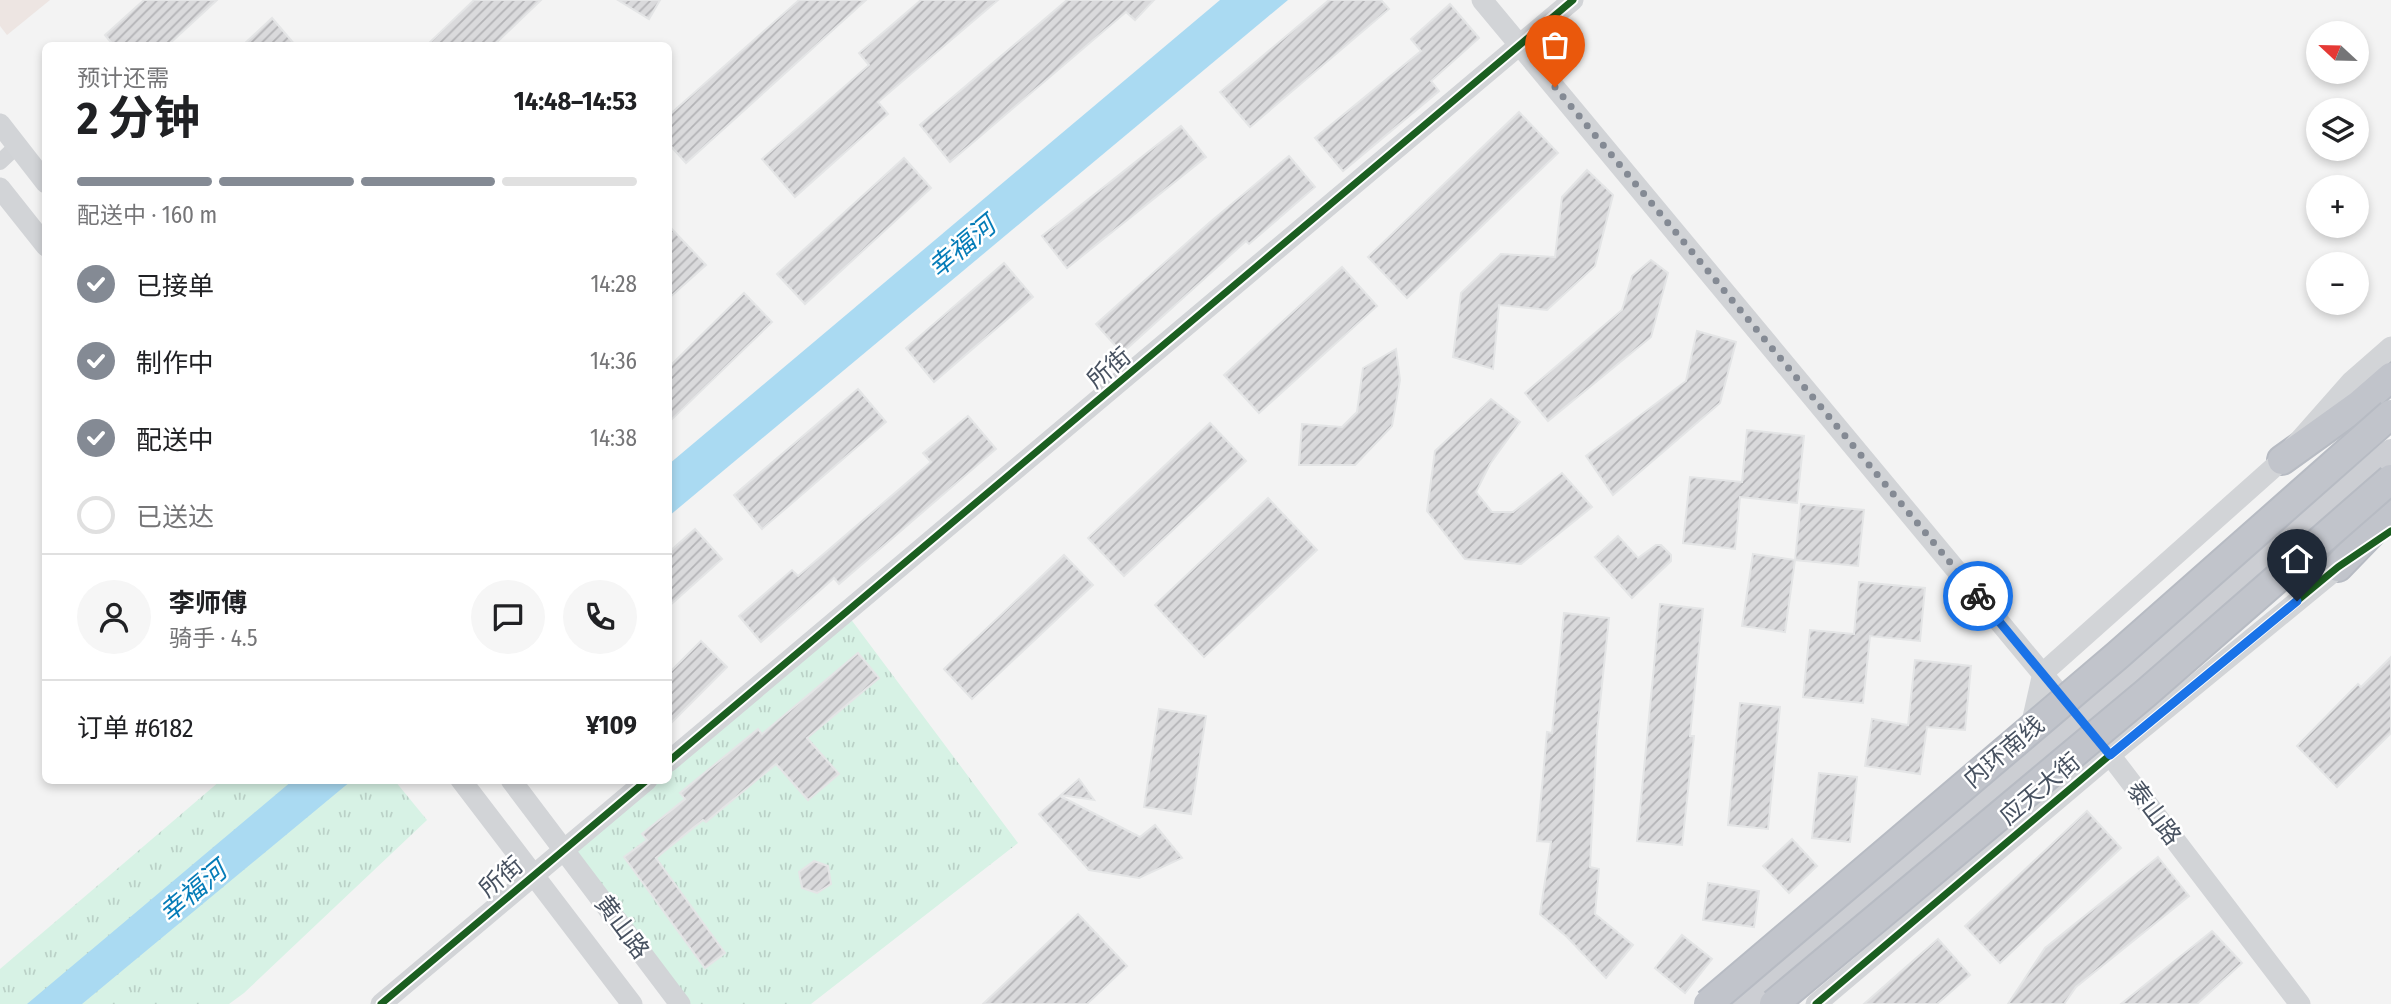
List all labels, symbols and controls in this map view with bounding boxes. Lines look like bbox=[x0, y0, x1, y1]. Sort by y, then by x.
pin bbox=[1525, 15, 1585, 87]
north arrow bbox=[2306, 21, 2370, 84]
map controls bbox=[2306, 21, 2369, 315]
icon: bag bbox=[1536, 26, 1574, 64]
text: 预计还需 bbox=[77, 64, 169, 92]
text: 14:48–14:53 bbox=[514, 86, 637, 117]
text: 2 分钟 bbox=[77, 91, 200, 146]
button: layers bbox=[2306, 98, 2369, 161]
button: + bbox=[2306, 175, 2369, 238]
text: 配送中 · 160 m bbox=[77, 201, 217, 229]
water label: 幸福河 bbox=[922, 207, 1006, 284]
button: − bbox=[2306, 252, 2369, 315]
icon: check bbox=[77, 265, 115, 303]
text: 14:28 bbox=[590, 270, 637, 298]
text: 已接单 bbox=[136, 271, 214, 302]
icon: check bbox=[77, 342, 115, 380]
street label: 所街 bbox=[1082, 342, 1136, 394]
text: 14:36 bbox=[590, 347, 637, 375]
text: 制作中 bbox=[136, 348, 214, 379]
icon: check bbox=[77, 419, 115, 457]
text: 14:38 bbox=[590, 424, 637, 452]
text: 配送中 bbox=[136, 425, 214, 456]
text: 已送达 bbox=[136, 502, 214, 533]
pin bbox=[2267, 529, 2327, 601]
icon: home bbox=[2278, 540, 2316, 578]
courier bbox=[1943, 561, 2013, 631]
icon: bike bbox=[1959, 577, 1997, 615]
button: person bbox=[77, 580, 151, 654]
button: chat bbox=[471, 580, 545, 654]
button: phone bbox=[563, 580, 637, 654]
text: 李师傅 bbox=[169, 588, 247, 619]
text: 骑手 · 4.5 bbox=[169, 624, 257, 652]
text: ¥109 bbox=[586, 710, 637, 741]
street label: 内环南线 bbox=[1958, 710, 2050, 794]
text: 订单 #6182 bbox=[77, 713, 194, 744]
street label: 应天大街 bbox=[1994, 747, 2086, 831]
street label: 泰山路 bbox=[2121, 776, 2187, 850]
street label: 所街 bbox=[474, 851, 528, 903]
water label: 幸福河 bbox=[153, 852, 237, 929]
street label: 黄山路 bbox=[589, 890, 655, 964]

